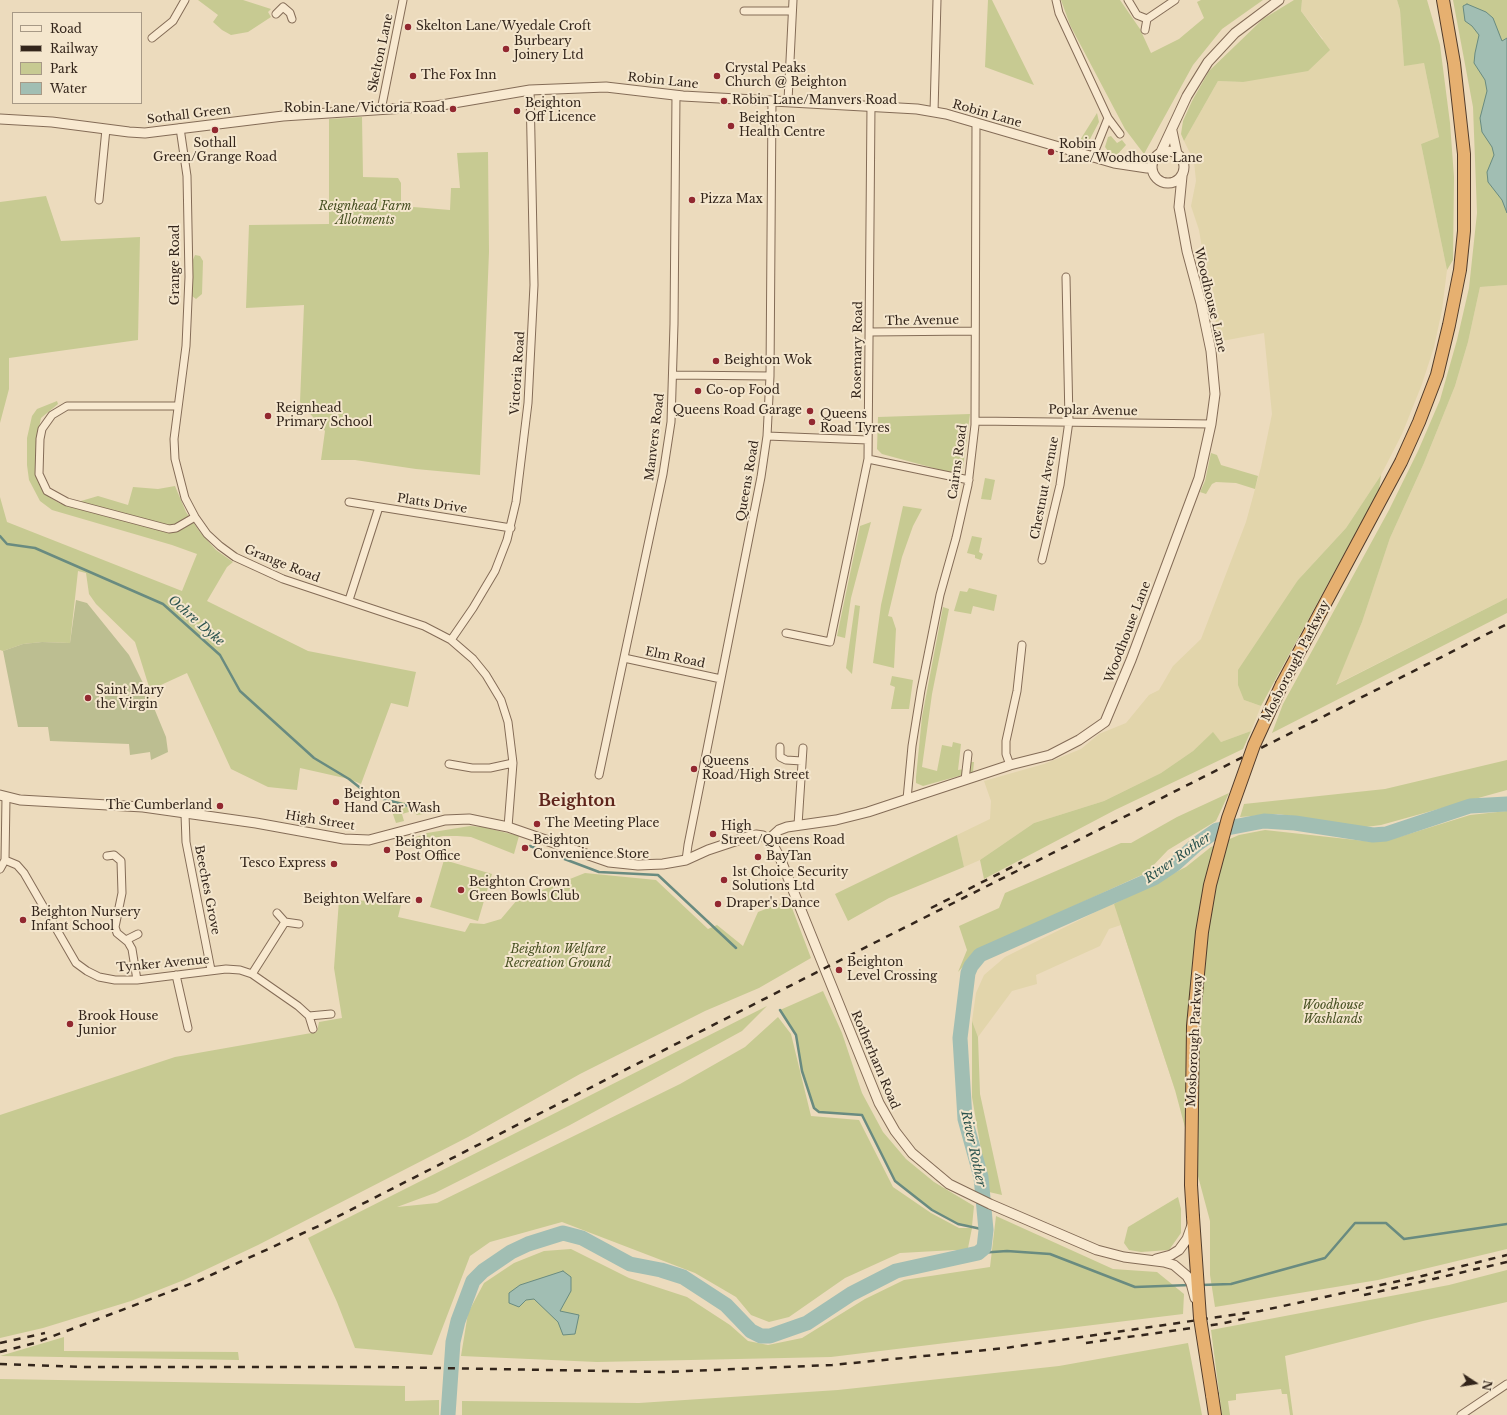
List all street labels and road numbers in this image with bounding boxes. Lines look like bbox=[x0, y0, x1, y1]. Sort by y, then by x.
street label: Skelton Lane bbox=[366, 12, 396, 94]
street label: Robin Lane bbox=[627, 70, 699, 92]
street label: Robin Lane bbox=[951, 97, 1023, 131]
street label: Sothall Green bbox=[146, 103, 232, 127]
street label: Grange Road bbox=[169, 225, 183, 305]
street label: Woodhouse Lane bbox=[1191, 246, 1229, 354]
street label: Rosemary Road bbox=[850, 301, 866, 399]
street label: The Avenue bbox=[885, 313, 959, 329]
street label: Victoria Road bbox=[508, 331, 528, 415]
street label: Manvers Road bbox=[642, 392, 668, 482]
street label: Poplar Avenue bbox=[1048, 403, 1138, 419]
street label: Cairns Road bbox=[946, 424, 970, 500]
street label: Chestnut Avenue bbox=[1028, 435, 1062, 541]
street label: Queens Road bbox=[734, 439, 762, 523]
street label: Platts Drive bbox=[396, 491, 468, 517]
street label: Grange Road bbox=[242, 542, 322, 586]
street label: Woodhouse Lane bbox=[1102, 579, 1154, 685]
street label: Mosborough Parkway bbox=[1259, 598, 1333, 724]
street label: Elm Road bbox=[644, 645, 706, 671]
street label: High Street bbox=[284, 808, 356, 834]
street label: Beeches Grove bbox=[191, 844, 223, 936]
street label: Tynker Avenue bbox=[116, 953, 210, 975]
street label: Mosborough Parkway bbox=[1184, 973, 1206, 1107]
street label: Rotherham Road bbox=[848, 1009, 902, 1111]

